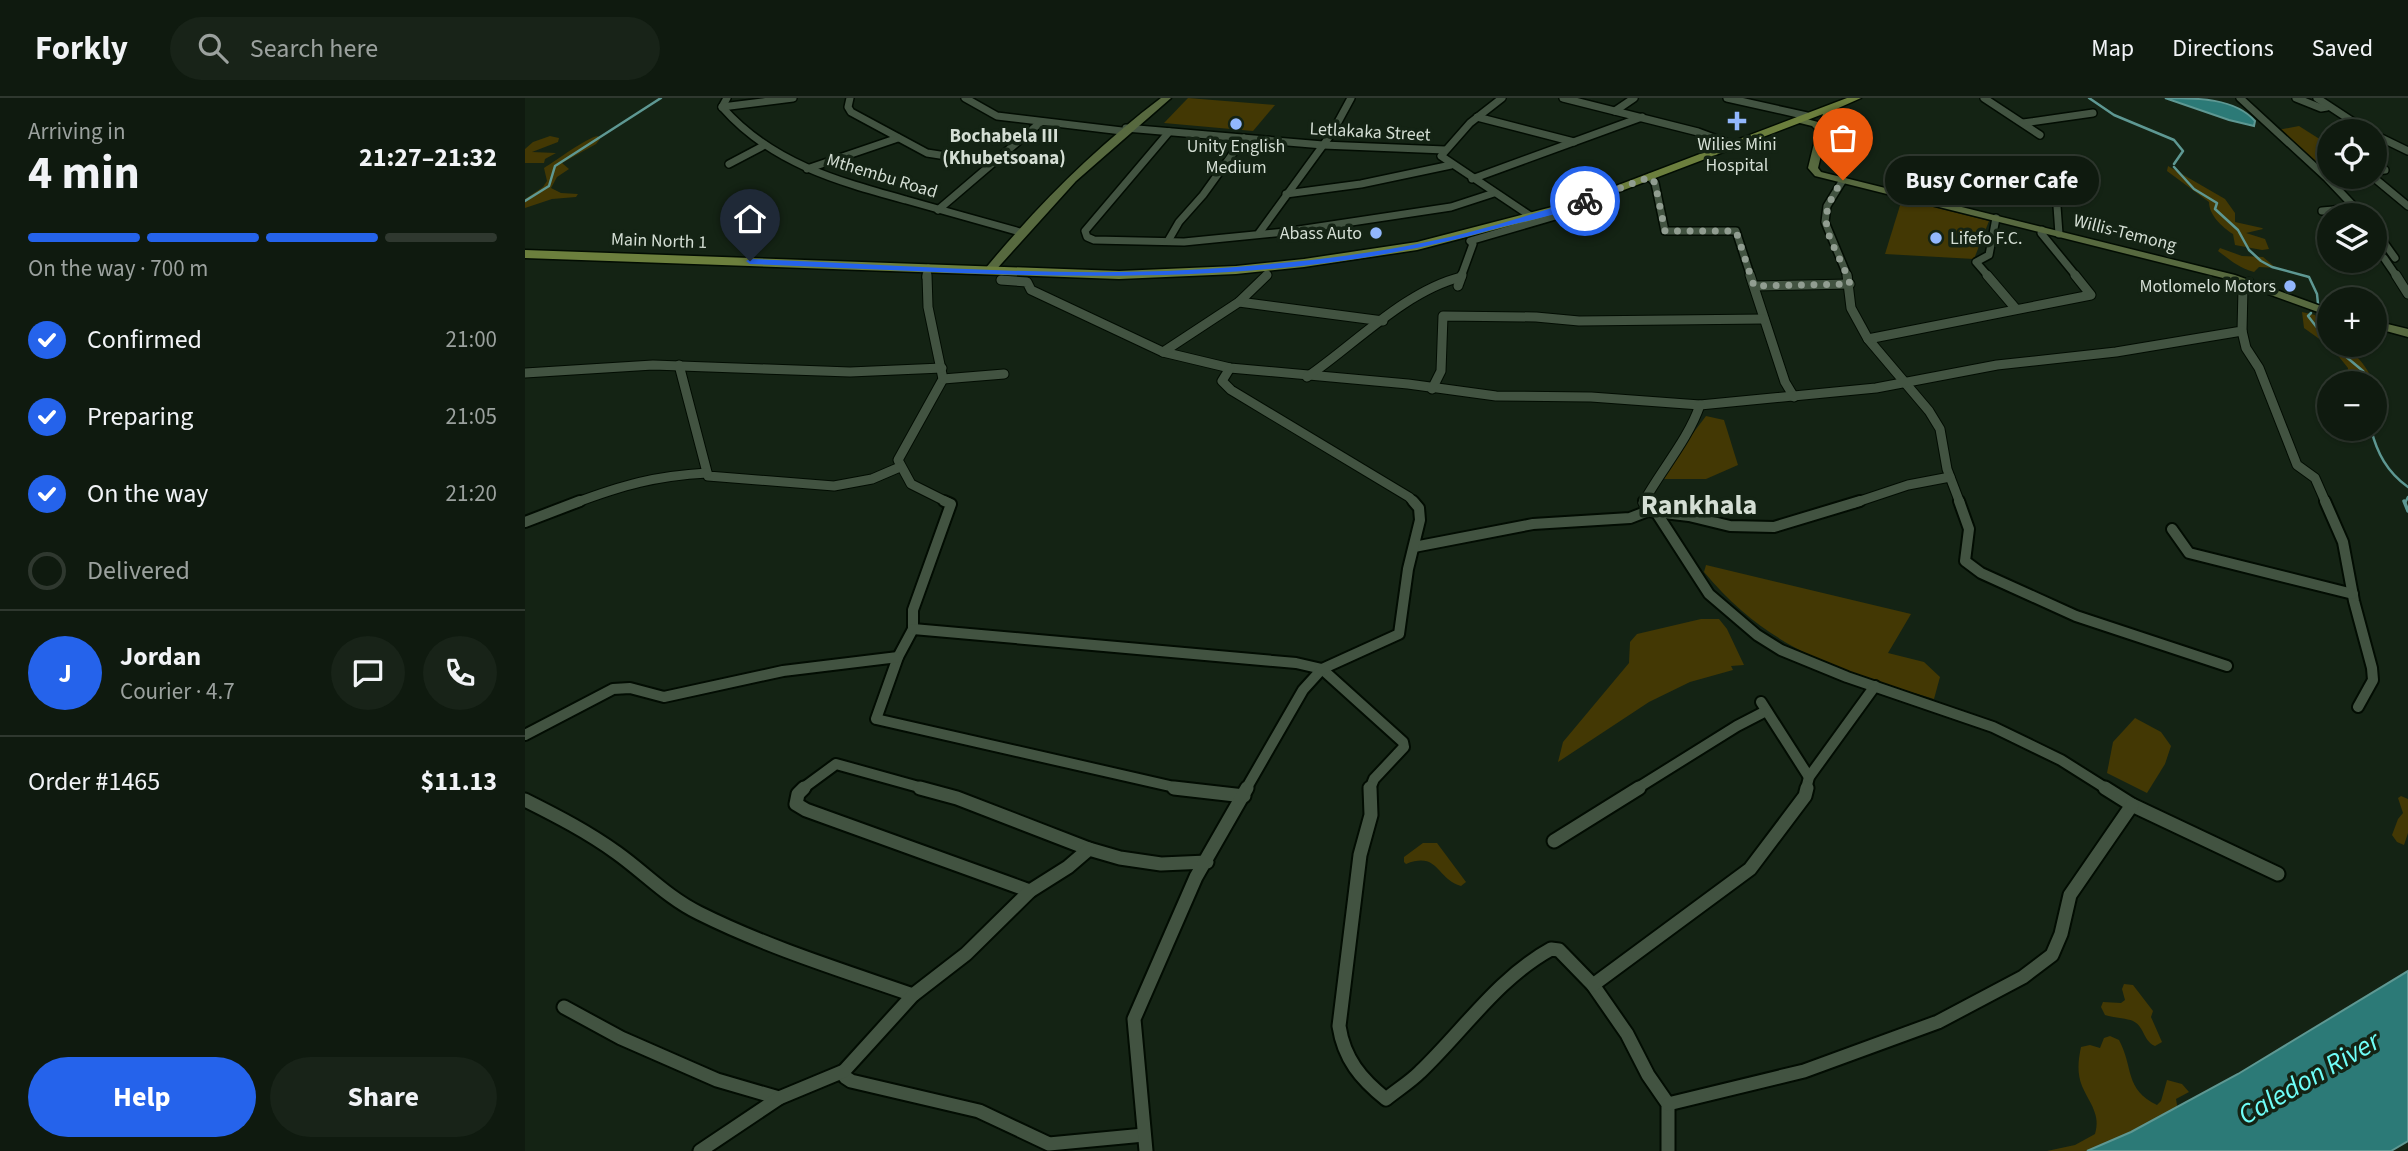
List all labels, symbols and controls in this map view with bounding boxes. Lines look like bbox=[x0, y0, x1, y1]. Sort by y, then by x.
search box bbox=[170, 17, 660, 80]
text: Forkly bbox=[35, 25, 128, 72]
icon: search bbox=[194, 29, 232, 67]
text: Search here bbox=[250, 30, 378, 67]
text: Map bbox=[2091, 31, 2134, 66]
text: Directions bbox=[2172, 31, 2274, 66]
text: Saved bbox=[2312, 31, 2373, 66]
pin bbox=[1813, 108, 1873, 180]
marker: Wilies Mini Hospital bbox=[1727, 111, 1747, 131]
text: Arriving in bbox=[28, 115, 126, 148]
marker: Unity English Medium bbox=[1228, 116, 1244, 132]
street label: Letlakaka Street bbox=[1309, 116, 1431, 148]
icon: bag bbox=[1824, 119, 1862, 157]
map controls bbox=[2317, 119, 2387, 441]
button: locate bbox=[2317, 119, 2387, 189]
district label: Bochabela III (Khubetsoana) bbox=[942, 123, 1066, 172]
place label: Wilies Mini Hospital bbox=[1697, 132, 1777, 178]
place label: Unity English Medium bbox=[1187, 134, 1285, 180]
text: 21:27–21:32 bbox=[359, 139, 497, 176]
text: 4 min bbox=[28, 141, 140, 206]
street label: Mthembu Road bbox=[823, 147, 941, 205]
callout: Busy Corner Cafe bbox=[1885, 155, 2099, 204]
text: Busy Corner Cafe bbox=[1906, 164, 2078, 197]
courier bbox=[1550, 166, 1620, 236]
icon: bike bbox=[1566, 182, 1604, 220]
pin bbox=[720, 189, 780, 261]
icon: home bbox=[731, 200, 769, 238]
button: layers bbox=[2317, 203, 2387, 273]
street label: Willis-Temong bbox=[2071, 208, 2179, 258]
place label: Abass Auto bbox=[1280, 221, 1362, 246]
marker: Abass Auto bbox=[1368, 225, 1384, 241]
place label: Lifefo F.C. bbox=[1950, 226, 2022, 251]
street label: Main North 1 bbox=[611, 227, 707, 255]
marker: Lifefo F.C. bbox=[1928, 230, 1944, 246]
text: On the way · 700 m bbox=[28, 252, 208, 285]
place label: Motlomelo Motors bbox=[2139, 274, 2276, 299]
marker: Motlomelo Motors bbox=[2282, 278, 2298, 294]
button: + bbox=[2317, 287, 2387, 357]
icon: check bbox=[28, 321, 66, 359]
text: Confirmed bbox=[87, 321, 202, 358]
text: 21:00 bbox=[446, 323, 497, 356]
button: − bbox=[2317, 371, 2387, 441]
icon: check bbox=[28, 398, 66, 436]
text: Preparing bbox=[87, 398, 193, 435]
text: 21:05 bbox=[446, 400, 497, 433]
icon: check bbox=[28, 475, 66, 513]
text: On the way bbox=[87, 475, 208, 512]
text: 21:20 bbox=[446, 477, 497, 510]
district label: Rankhala bbox=[1641, 485, 1757, 525]
text: Delivered bbox=[87, 552, 190, 589]
button: chat bbox=[331, 636, 405, 710]
button: phone bbox=[423, 636, 497, 710]
text: Jordan bbox=[120, 638, 201, 675]
text: J bbox=[58, 655, 72, 692]
text: Courier · 4.7 bbox=[120, 675, 235, 708]
text: Order #1465 bbox=[28, 763, 160, 800]
text: $11.13 bbox=[421, 763, 497, 800]
water label: Caledon River bbox=[2231, 1020, 2389, 1135]
button: Help bbox=[28, 1057, 256, 1137]
button: Share bbox=[270, 1057, 497, 1137]

